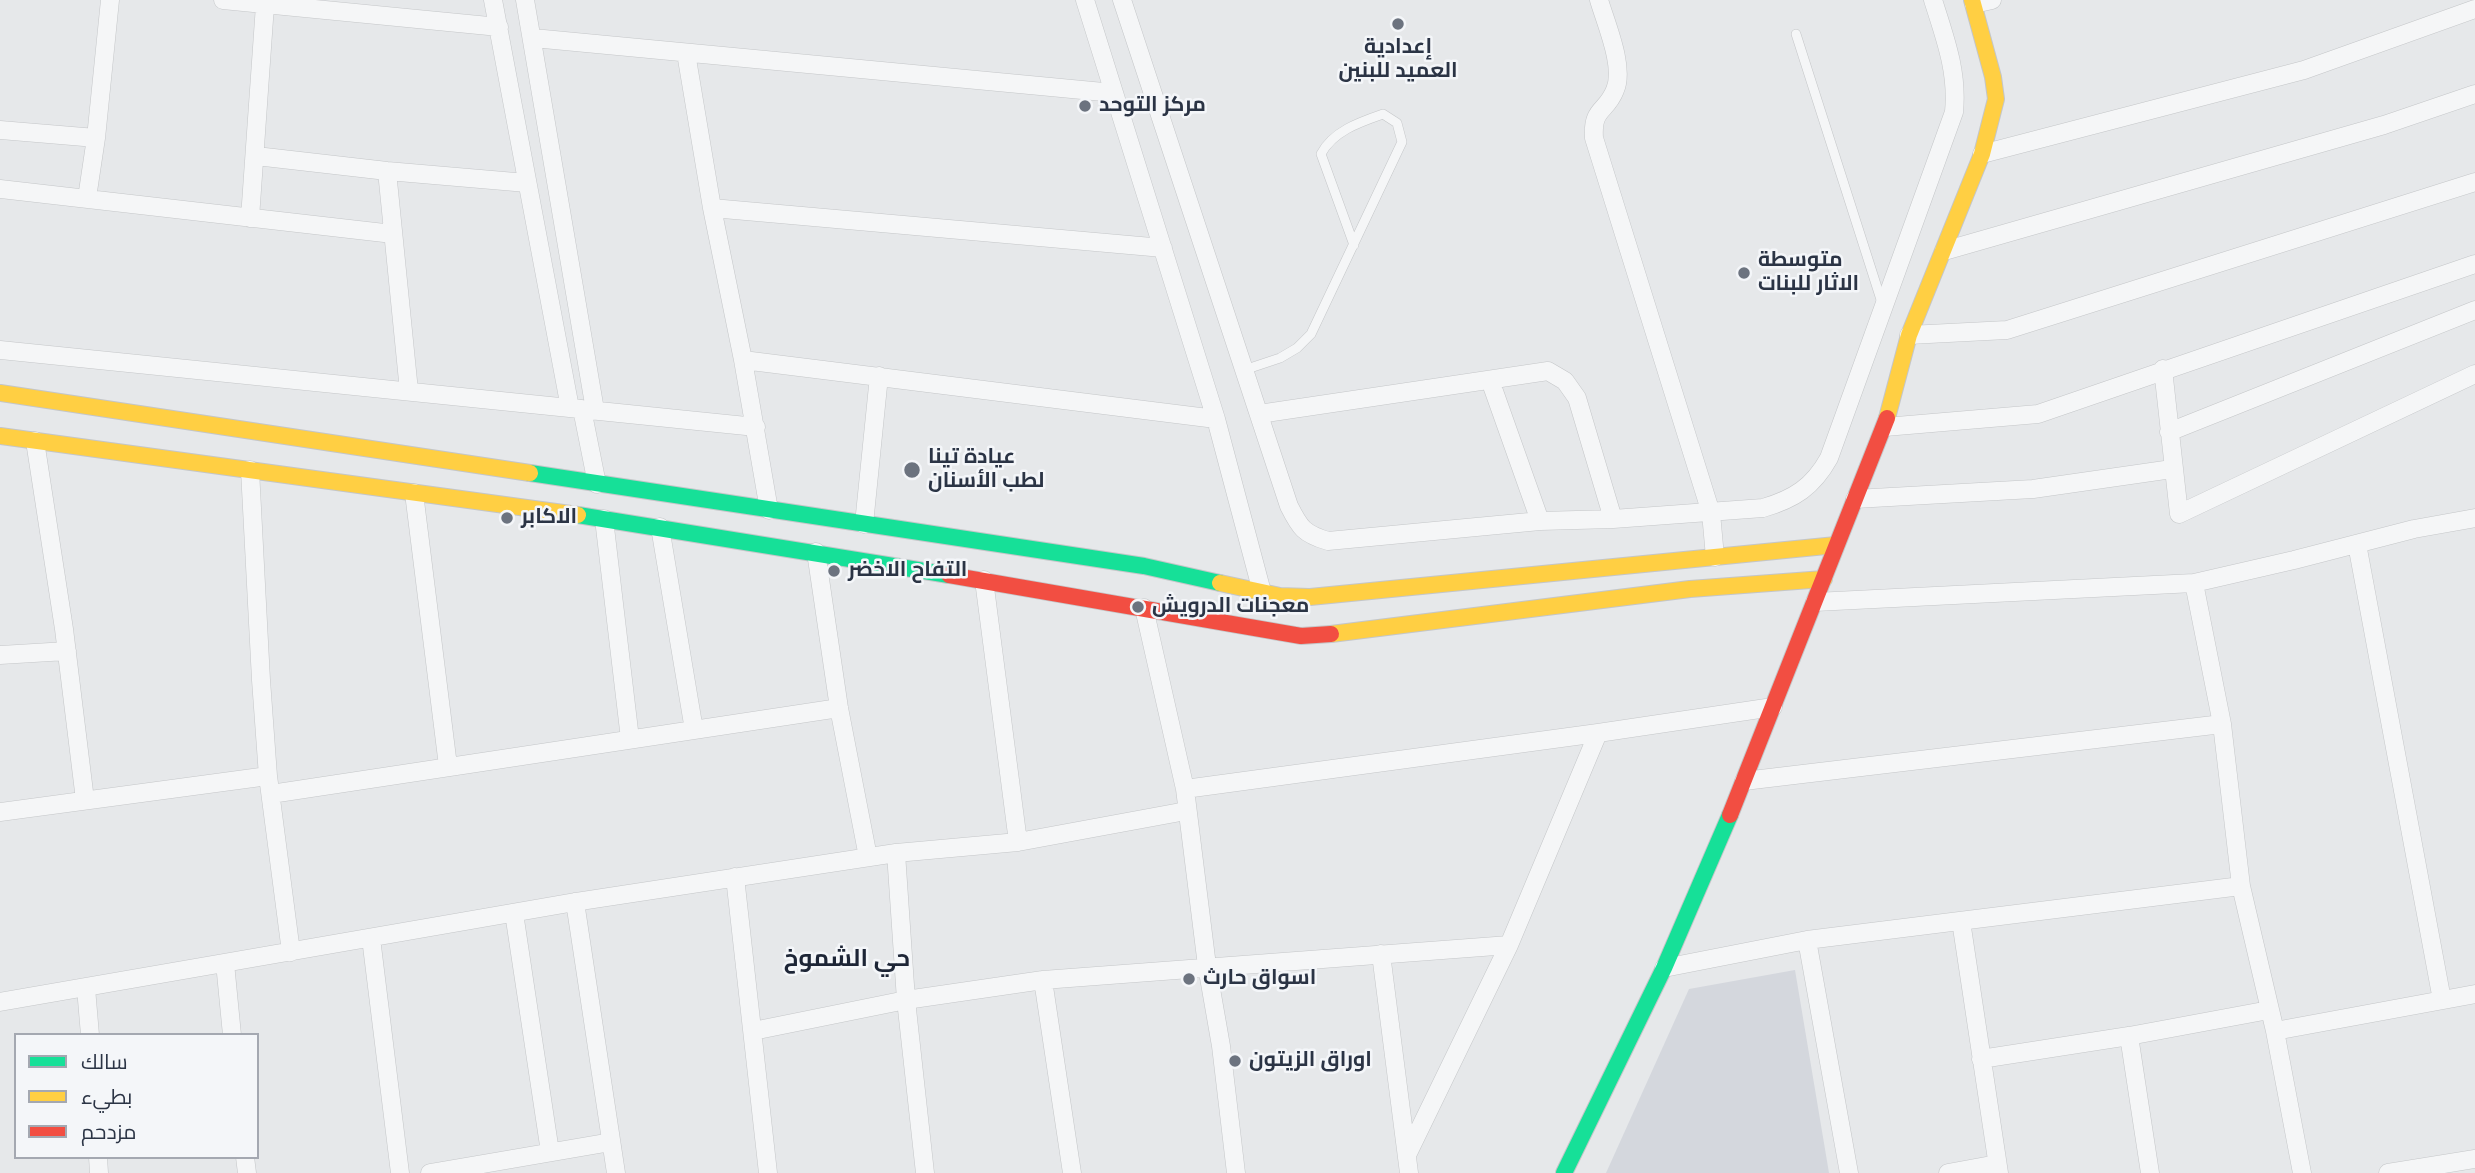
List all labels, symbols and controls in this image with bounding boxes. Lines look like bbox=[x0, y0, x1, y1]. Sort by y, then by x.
marker: إعدادية العميد للبنين bbox=[1390, 16, 1406, 32]
place label: إعدادية العميد للبنين bbox=[1338, 35, 1458, 85]
place label: مركز التوحد bbox=[1099, 93, 1206, 119]
marker: مركز التوحد bbox=[1077, 98, 1093, 114]
place label: متوسطة الاثار للبنات bbox=[1758, 248, 1859, 298]
marker: متوسطة الاثار للبنات bbox=[1736, 265, 1752, 281]
place label: عيادة تينا لطب الأسنان bbox=[928, 445, 1044, 495]
marker: عيادة تينا لطب الأسنان bbox=[902, 460, 922, 480]
place label: الاكابر bbox=[521, 505, 577, 531]
marker: الاكابر bbox=[499, 510, 515, 526]
place label: التفاح الاخضر bbox=[848, 558, 967, 584]
marker: التفاح الاخضر bbox=[826, 563, 842, 579]
place label: معجنات الدرويش bbox=[1152, 594, 1309, 620]
marker: معجنات الدرويش bbox=[1130, 599, 1146, 615]
district label: حي الشموخ bbox=[784, 946, 910, 974]
place label: اسواق حارث bbox=[1203, 966, 1316, 992]
marker: اسواق حارث bbox=[1181, 971, 1197, 987]
legend bbox=[14, 1033, 259, 1159]
place label: اوراق الزيتون bbox=[1249, 1048, 1372, 1074]
text: سالك bbox=[81, 1050, 128, 1074]
marker: اوراق الزيتون bbox=[1227, 1053, 1243, 1069]
text: بطيء bbox=[81, 1085, 132, 1109]
text: مزدحم bbox=[81, 1120, 136, 1144]

